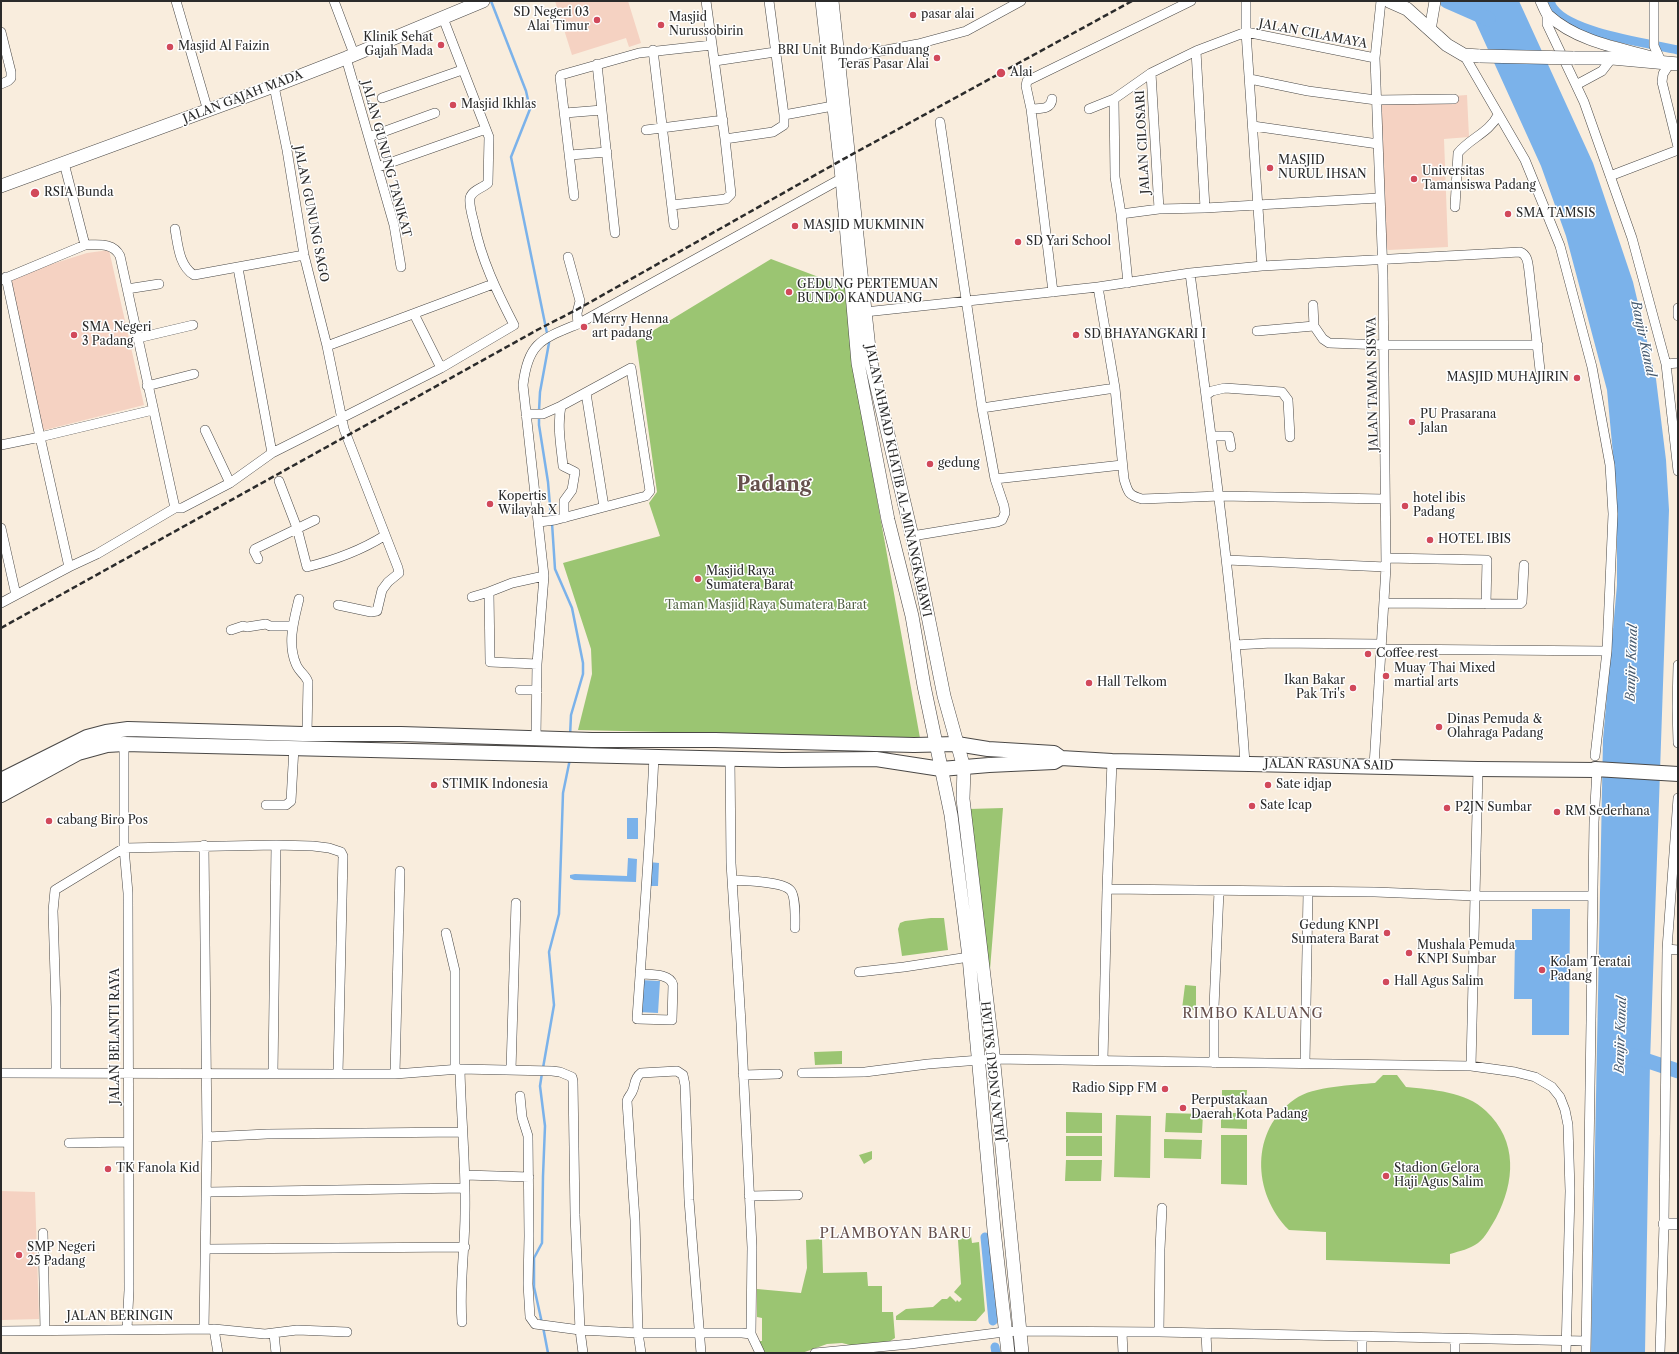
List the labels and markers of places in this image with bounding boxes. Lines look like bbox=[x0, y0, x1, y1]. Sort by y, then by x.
place label: SD Negeri 03 Alai Timur bbox=[513, 6, 589, 34]
place label: pasar alai bbox=[921, 8, 974, 22]
marker: pasar alai bbox=[908, 10, 918, 20]
place label: Masjid Nurussobirin bbox=[669, 11, 743, 39]
marker: SD Negeri 03 Alai Timur bbox=[592, 15, 602, 25]
marker: Masjid Nurussobirin bbox=[656, 20, 666, 30]
place label: Klinik Sehat Gajah Mada bbox=[363, 31, 433, 59]
place label: Masjid Al Faizin bbox=[178, 40, 270, 54]
marker: Klinik Sehat Gajah Mada bbox=[436, 40, 446, 50]
marker: Masjid Al Faizin bbox=[165, 42, 175, 52]
place label: BRI Unit Bundo Kanduang Teras Pasar Alai bbox=[777, 44, 929, 72]
marker: BRI Unit Bundo Kanduang Teras Pasar Alai bbox=[932, 53, 942, 63]
place label: Alai bbox=[1010, 66, 1032, 80]
marker: Alai bbox=[995, 67, 1007, 79]
place label: Masjid Ikhlas bbox=[461, 98, 536, 112]
marker: Masjid Ikhlas bbox=[448, 100, 458, 110]
place label: MASJID NURUL IHSAN bbox=[1278, 154, 1367, 182]
marker: MASJID NURUL IHSAN bbox=[1265, 163, 1275, 173]
place label: Universitas Tamansiswa Padang bbox=[1422, 165, 1536, 193]
marker: Universitas Tamansiswa Padang bbox=[1409, 174, 1419, 184]
place label: RSIA Bunda bbox=[44, 186, 113, 200]
marker: RSIA Bunda bbox=[29, 187, 41, 199]
place label: SMA TAMSIS bbox=[1516, 207, 1595, 221]
marker: SMA TAMSIS bbox=[1503, 209, 1513, 219]
place label: MASJID MUKMININ bbox=[803, 219, 925, 233]
marker: MASJID MUKMININ bbox=[790, 221, 800, 231]
place label: SD Yari School bbox=[1026, 235, 1111, 249]
marker: SD Yari School bbox=[1013, 237, 1023, 247]
place label: GEDUNG PERTEMUAN BUNDO KANDUANG bbox=[797, 278, 938, 306]
marker: GEDUNG PERTEMUAN BUNDO KANDUANG bbox=[784, 287, 794, 297]
place label: Merry Henna art padang bbox=[592, 313, 669, 341]
place label: SMA Negeri 3 Padang bbox=[82, 321, 151, 349]
marker: Merry Henna art padang bbox=[579, 322, 589, 332]
place label: SD BHAYANGKARI I bbox=[1084, 328, 1206, 342]
marker: SMA Negeri 3 Padang bbox=[69, 330, 79, 340]
marker: SD BHAYANGKARI I bbox=[1071, 330, 1081, 340]
place label: MASJID MUHAJIRIN bbox=[1446, 371, 1569, 385]
marker: MASJID MUHAJIRIN bbox=[1572, 373, 1582, 383]
place label: PU Prasarana Jalan bbox=[1420, 408, 1496, 436]
marker: PU Prasarana Jalan bbox=[1407, 417, 1417, 427]
place label: gedung bbox=[938, 457, 980, 471]
marker: gedung bbox=[925, 459, 935, 469]
place label: Kopertis Wilayah X bbox=[498, 490, 557, 518]
place label: hotel ibis Padang bbox=[1413, 492, 1465, 520]
marker: Kopertis Wilayah X bbox=[485, 499, 495, 509]
marker: hotel ibis Padang bbox=[1400, 501, 1410, 511]
place label: HOTEL IBIS bbox=[1438, 533, 1511, 547]
marker: HOTEL IBIS bbox=[1425, 535, 1435, 545]
place label: Masjid Raya Sumatera Barat bbox=[706, 565, 794, 593]
marker: Masjid Raya Sumatera Barat bbox=[693, 574, 703, 584]
place label: Coffee rest bbox=[1376, 647, 1438, 661]
marker: Coffee rest bbox=[1363, 649, 1373, 659]
place label: Muay Thai Mixed martial arts bbox=[1394, 662, 1495, 690]
marker: Muay Thai Mixed martial arts bbox=[1381, 671, 1391, 681]
place label: Ikan Bakar Pak Tri's bbox=[1284, 674, 1345, 702]
place label: Hall Telkom bbox=[1097, 676, 1167, 690]
marker: Hall Telkom bbox=[1084, 678, 1094, 688]
marker: Ikan Bakar Pak Tri's bbox=[1348, 683, 1358, 693]
place label: Dinas Pemuda & Olahraga Padang bbox=[1447, 713, 1543, 741]
marker: Dinas Pemuda & Olahraga Padang bbox=[1434, 722, 1444, 732]
place label: STIMIK Indonesia bbox=[442, 778, 548, 792]
place label: Sate idjap bbox=[1276, 778, 1332, 792]
marker: STIMIK Indonesia bbox=[429, 780, 439, 790]
marker: Sate idjap bbox=[1263, 780, 1273, 790]
place label: Sate Icap bbox=[1260, 799, 1312, 813]
marker: Sate Icap bbox=[1247, 801, 1257, 811]
place label: P2JN Sumbar bbox=[1455, 801, 1532, 815]
marker: P2JN Sumbar bbox=[1442, 803, 1452, 813]
place label: RM Sederhana bbox=[1565, 805, 1650, 819]
marker: RM Sederhana bbox=[1552, 807, 1562, 817]
place label: cabang Biro Pos bbox=[57, 814, 148, 828]
marker: cabang Biro Pos bbox=[44, 816, 54, 826]
place label: Gedung KNPI Sumatera Barat bbox=[1291, 919, 1379, 947]
marker: Gedung KNPI Sumatera Barat bbox=[1382, 928, 1392, 938]
place label: Mushala Pemuda KNPI Sumbar bbox=[1417, 939, 1515, 967]
marker: Mushala Pemuda KNPI Sumbar bbox=[1404, 948, 1414, 958]
place label: Kolam Teratai Padang bbox=[1550, 956, 1631, 984]
marker: Kolam Teratai Padang bbox=[1537, 965, 1547, 975]
place label: Hall Agus Salim bbox=[1394, 975, 1484, 989]
marker: Hall Agus Salim bbox=[1381, 977, 1391, 987]
place label: Radio Sipp FM bbox=[1072, 1082, 1157, 1096]
marker: Radio Sipp FM bbox=[1160, 1084, 1170, 1094]
place label: Perpustakaan Daerah Kota Padang bbox=[1191, 1094, 1307, 1122]
marker: Perpustakaan Daerah Kota Padang bbox=[1178, 1103, 1188, 1113]
place label: TK Fanola Kid bbox=[116, 1162, 199, 1176]
place label: Stadion Gelora Haji Agus Salim bbox=[1394, 1162, 1484, 1190]
marker: TK Fanola Kid bbox=[103, 1164, 113, 1174]
marker: Stadion Gelora Haji Agus Salim bbox=[1381, 1171, 1391, 1181]
place label: SMP Negeri 25 Padang bbox=[27, 1241, 95, 1269]
marker: SMP Negeri 25 Padang bbox=[14, 1250, 24, 1260]

